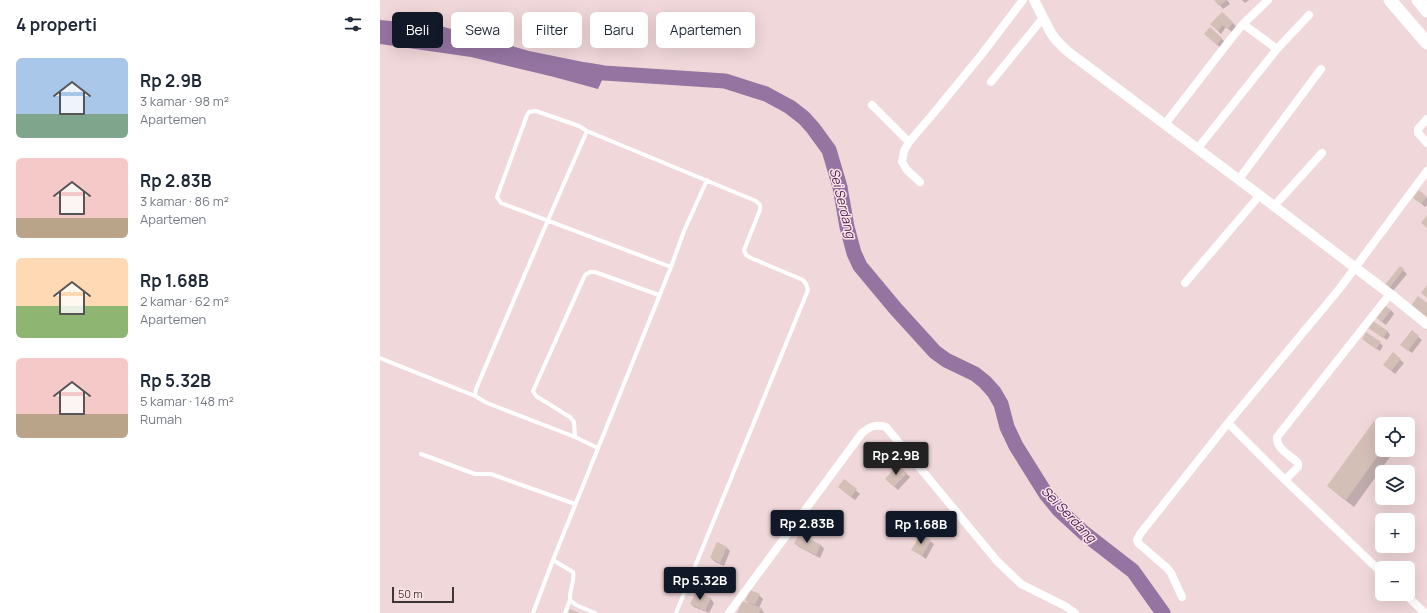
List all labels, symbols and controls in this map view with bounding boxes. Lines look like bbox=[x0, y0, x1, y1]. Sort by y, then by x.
chip: Beli bbox=[392, 12, 443, 48]
chip: Sewa bbox=[451, 12, 514, 48]
chip: Filter bbox=[522, 12, 582, 48]
chip: Baru bbox=[590, 12, 648, 48]
chip: Apartemen bbox=[656, 12, 755, 48]
text: 4 properti bbox=[16, 13, 97, 36]
icon: filters bbox=[342, 13, 364, 35]
text: Rp 2.9B bbox=[140, 69, 202, 92]
icon: home bbox=[48, 74, 96, 122]
text: 3 kamar · 98 m² bbox=[140, 92, 229, 110]
text: Apartemen bbox=[140, 110, 206, 128]
water label: Sei Serdang bbox=[826, 166, 861, 241]
text: Rp 2.83B bbox=[140, 169, 211, 192]
icon: home bbox=[48, 174, 96, 222]
text: 3 kamar · 86 m² bbox=[140, 192, 229, 210]
text: Apartemen bbox=[140, 210, 206, 228]
text: Rp 1.68B bbox=[140, 269, 209, 292]
icon: home bbox=[48, 274, 96, 322]
text: 2 kamar · 62 m² bbox=[140, 292, 229, 310]
text: Apartemen bbox=[140, 310, 206, 328]
text: Rp 5.32B bbox=[140, 369, 211, 392]
icon: home bbox=[48, 374, 96, 422]
text: 5 kamar · 148 m² bbox=[140, 392, 234, 410]
text: Rumah bbox=[140, 410, 182, 428]
map controls bbox=[1375, 417, 1415, 601]
button: locate bbox=[1375, 417, 1415, 457]
pin: Rp 2.9B bbox=[859, 442, 933, 476]
text: Rp 2.9B bbox=[872, 446, 920, 464]
button: layers bbox=[1375, 465, 1415, 505]
water label: Sei Serdang bbox=[1038, 482, 1101, 547]
pin: Rp 2.83B bbox=[766, 510, 848, 544]
pin: Rp 1.68B bbox=[880, 511, 962, 545]
button: + bbox=[1375, 513, 1415, 553]
text: Rp 2.83B bbox=[780, 514, 834, 532]
text: Rp 1.68B bbox=[895, 515, 947, 533]
button: − bbox=[1375, 561, 1415, 601]
pin: Rp 5.32B bbox=[659, 567, 741, 601]
text: Rp 5.32B bbox=[673, 571, 727, 589]
scale bar bbox=[392, 585, 454, 604]
text: 50 m bbox=[398, 586, 423, 601]

